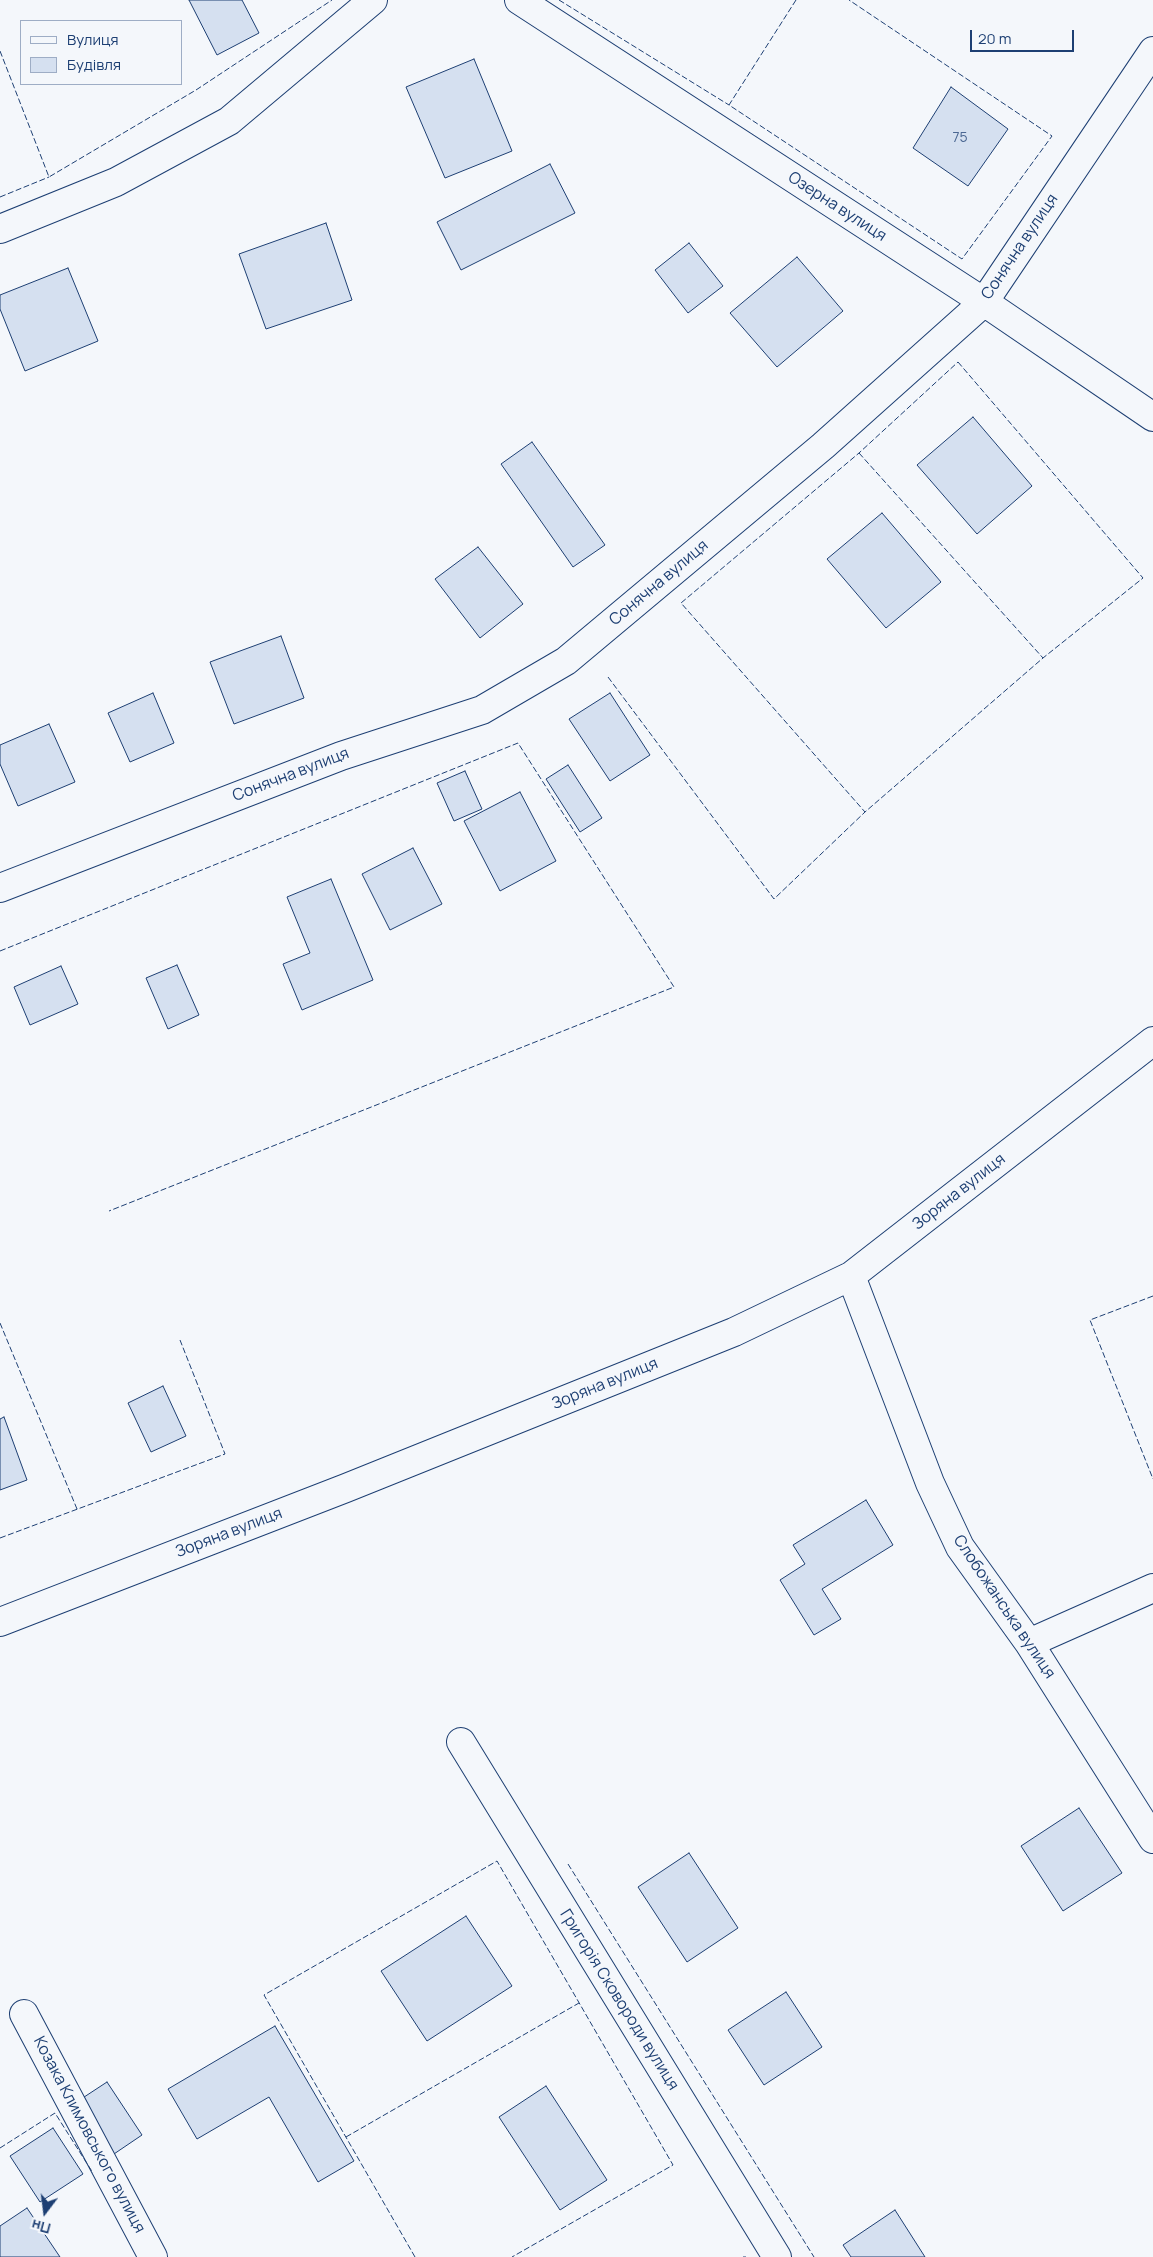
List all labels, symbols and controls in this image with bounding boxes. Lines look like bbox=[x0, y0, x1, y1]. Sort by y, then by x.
legend bbox=[20, 20, 182, 85]
scale bar bbox=[973, 20, 1077, 52]
text: 20 m bbox=[978, 28, 1011, 49]
text: Вулиця bbox=[67, 29, 119, 50]
text: Будівля bbox=[67, 54, 121, 75]
house number: 75 bbox=[952, 130, 968, 146]
street label: Озерна вулиця bbox=[784, 168, 890, 246]
street label: Сонячна вулиця bbox=[978, 191, 1062, 303]
street label: Сонячна вулиця bbox=[606, 536, 712, 630]
street label: Сонячна вулиця bbox=[230, 744, 352, 806]
street label: Зоряна вулиця bbox=[909, 1150, 1009, 1234]
street label: Зоряна вулиця bbox=[549, 1354, 661, 1414]
street label: Зоряна вулиця bbox=[173, 1504, 285, 1562]
street label: Слобожанська вулиця bbox=[949, 1532, 1059, 1682]
street label: Григорія Сковороди вулиця bbox=[555, 1906, 683, 2094]
street label: Козака Климовського вулиця bbox=[29, 2033, 149, 2237]
north arrow bbox=[20, 2187, 70, 2237]
text: Пн bbox=[29, 2215, 53, 2239]

